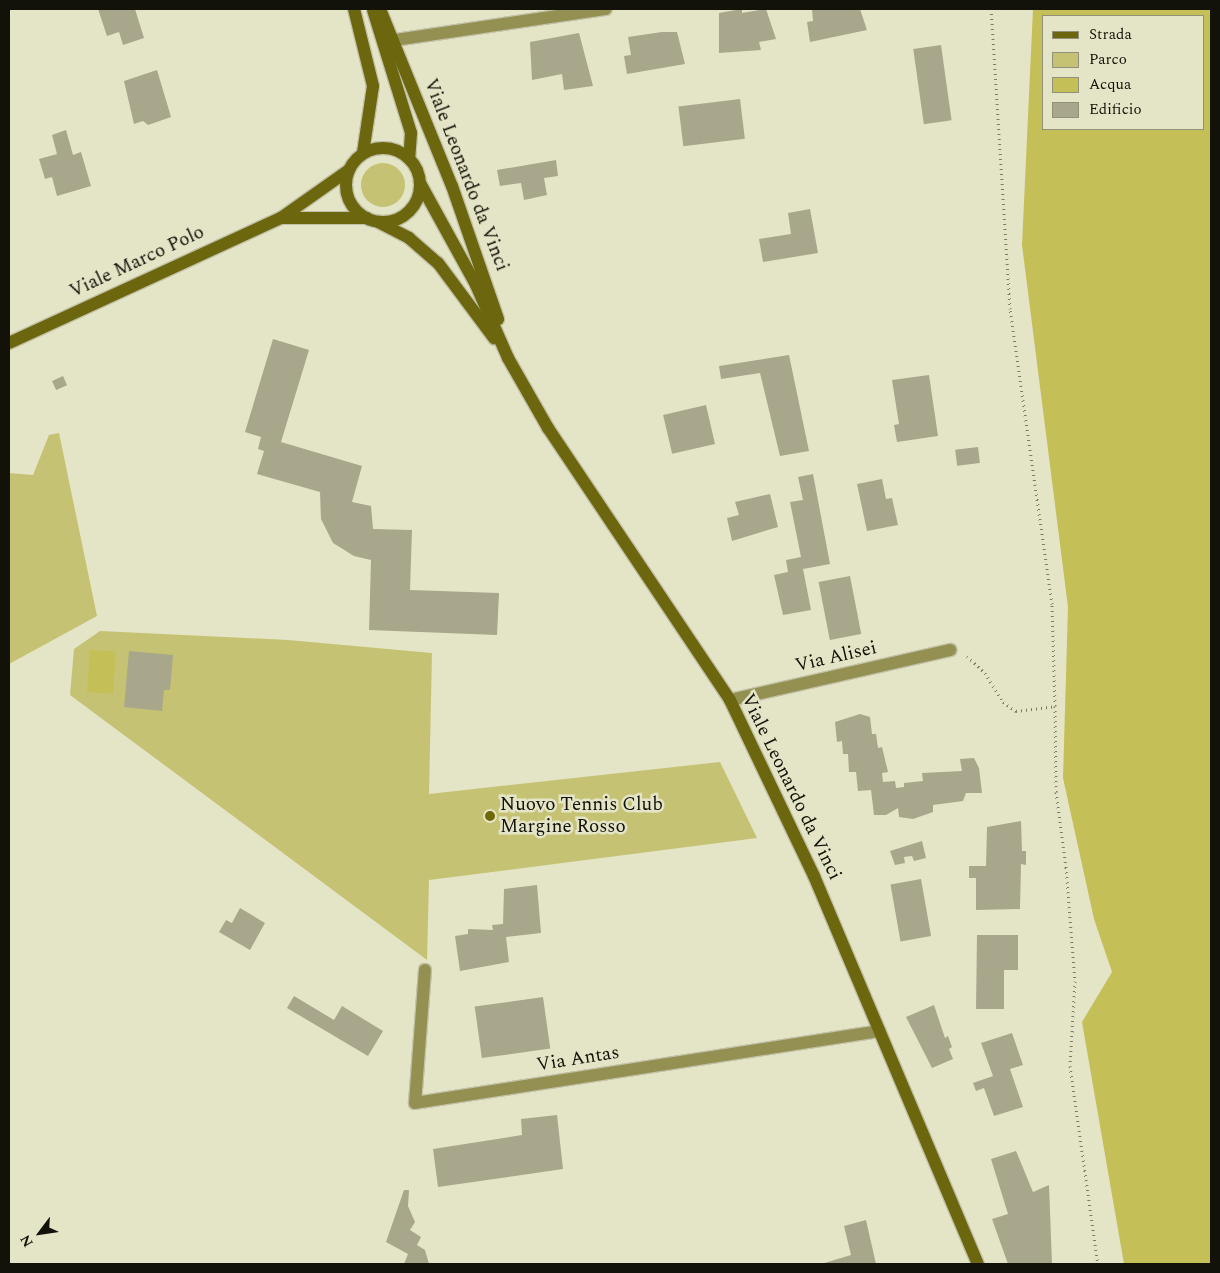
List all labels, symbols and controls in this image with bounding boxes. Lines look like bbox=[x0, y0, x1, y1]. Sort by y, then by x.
legend bbox=[1042, 15, 1205, 130]
text: Strada bbox=[1089, 23, 1132, 46]
text: Parco bbox=[1089, 48, 1127, 71]
text: Acqua bbox=[1089, 73, 1131, 96]
street label: Viale Leonardo da Vinci bbox=[419, 76, 513, 274]
text: Edificio bbox=[1089, 98, 1142, 121]
street label: Viale Marco Polo bbox=[66, 221, 208, 303]
street label: Via Alisei bbox=[793, 637, 879, 677]
street label: Viale Leonardo da Vinci bbox=[736, 690, 846, 884]
place label: Nuovo Tennis Club Margine Rosso bbox=[500, 794, 663, 838]
marker: Nuovo Tennis Club Margine Rosso bbox=[484, 810, 496, 822]
street label: Via Antas bbox=[535, 1041, 621, 1077]
north arrow bbox=[15, 1208, 65, 1258]
text: N bbox=[15, 1231, 39, 1251]

